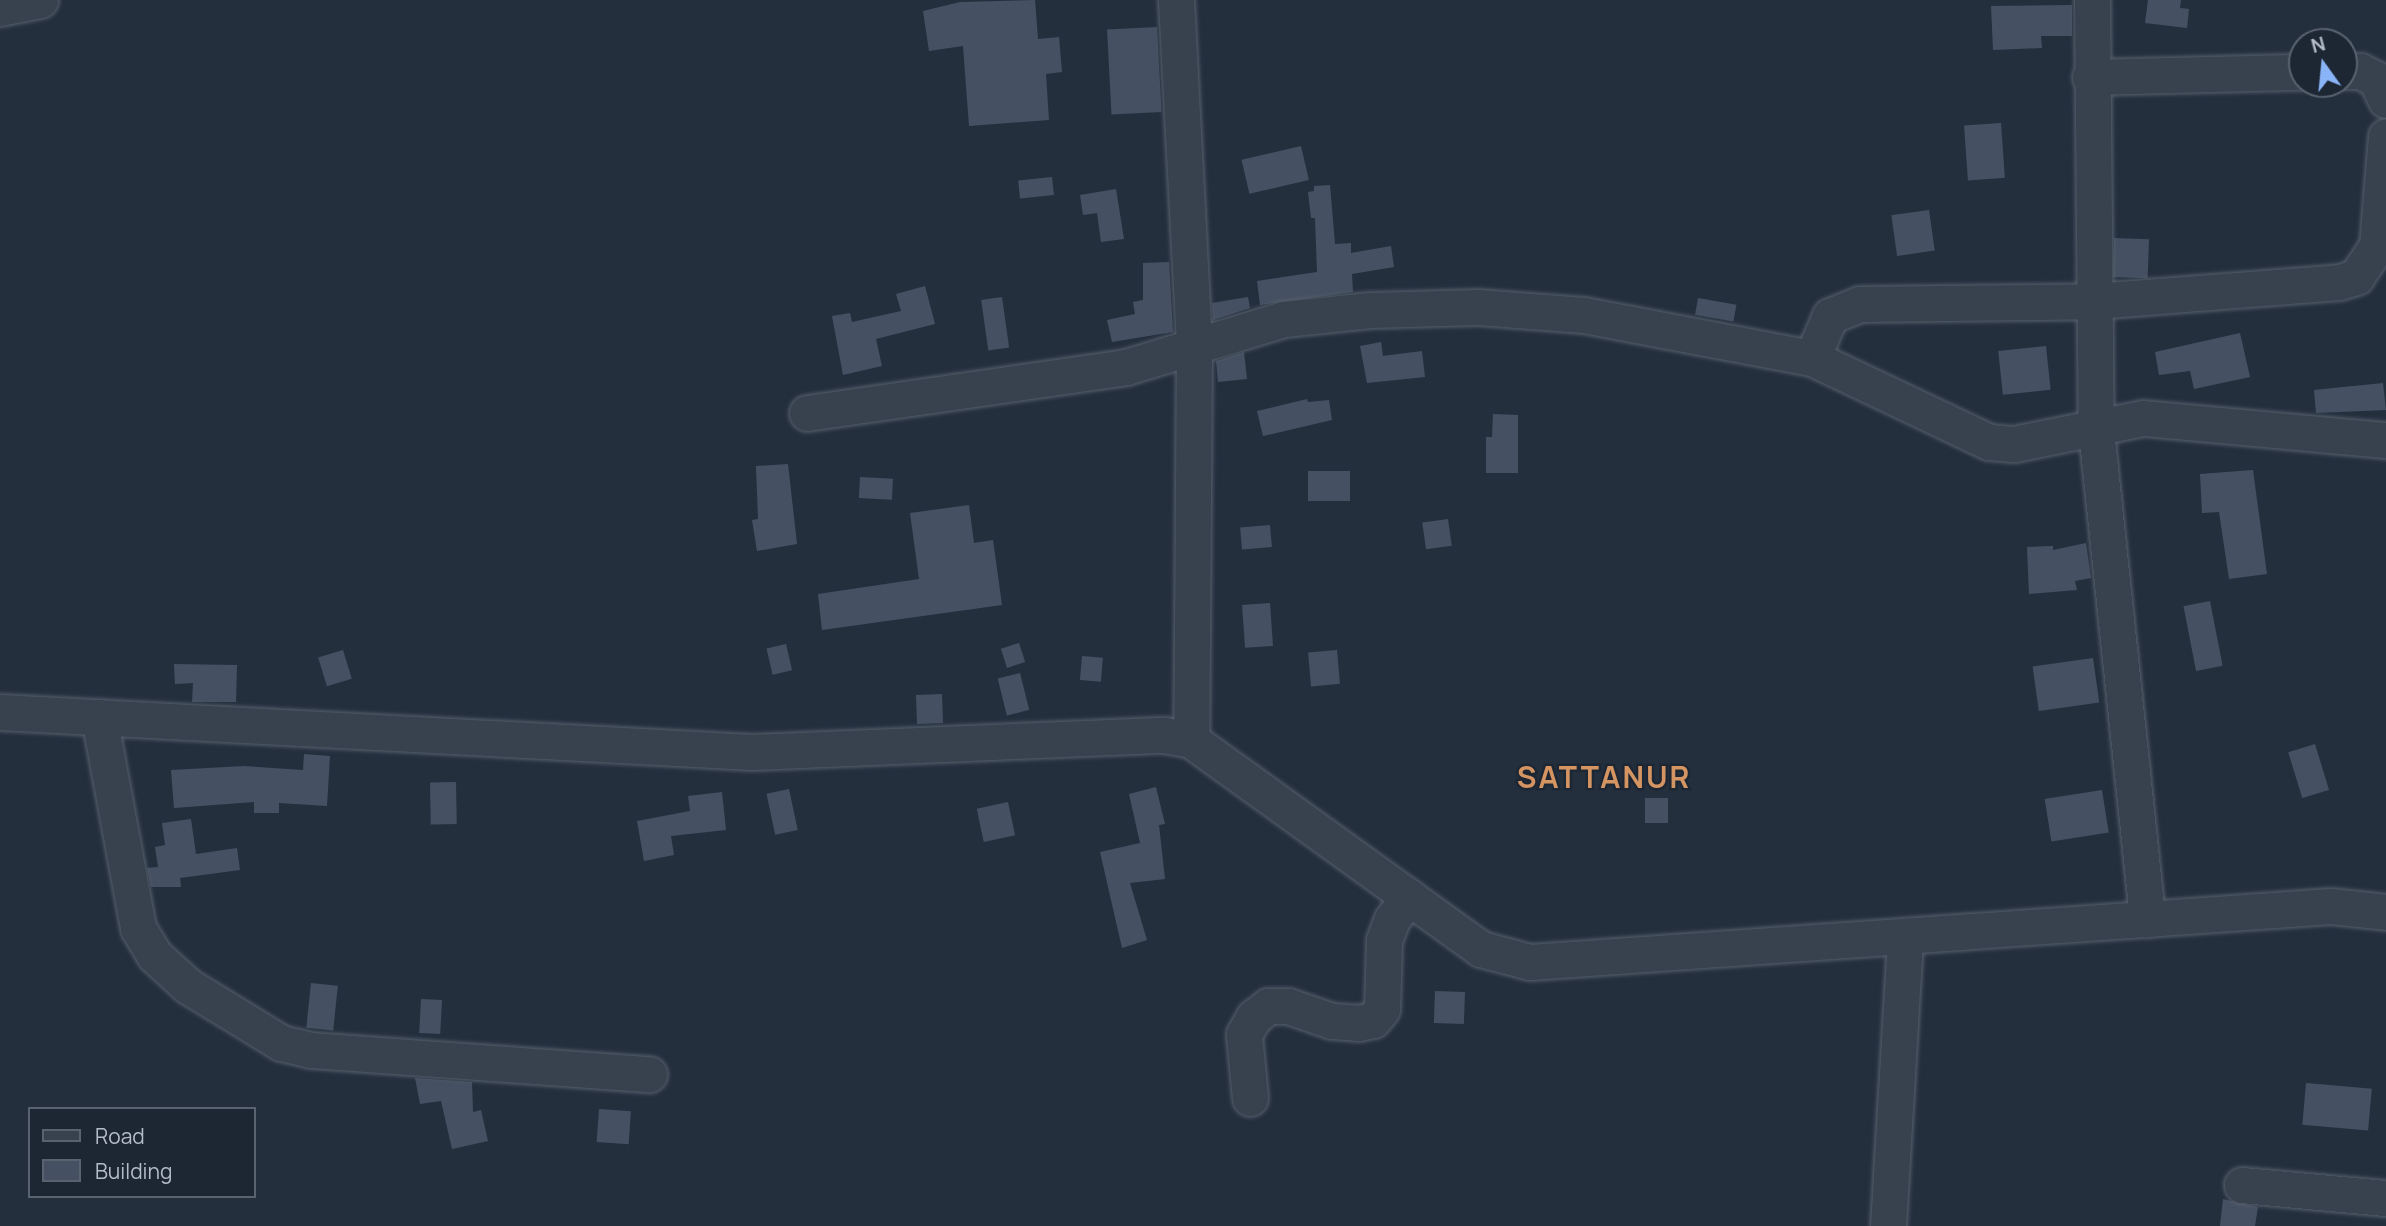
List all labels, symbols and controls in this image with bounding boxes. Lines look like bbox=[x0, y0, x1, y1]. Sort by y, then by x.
north arrow bbox=[2288, 28, 2358, 98]
text: N bbox=[2308, 30, 2328, 59]
district label: SATTANUR bbox=[1518, 759, 1690, 795]
legend bbox=[28, 1107, 256, 1198]
text: Road bbox=[95, 1122, 145, 1150]
text: Building bbox=[95, 1157, 172, 1185]

